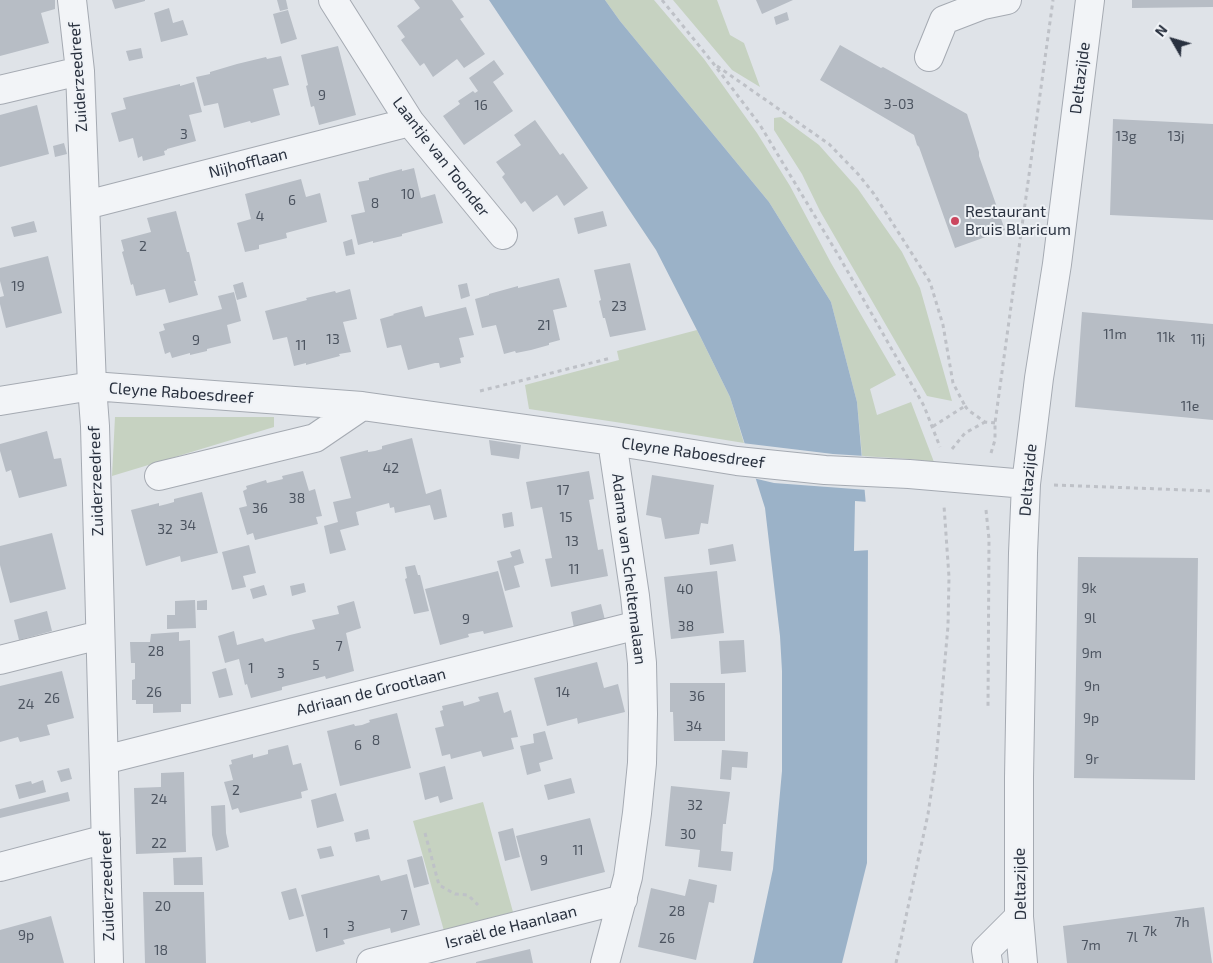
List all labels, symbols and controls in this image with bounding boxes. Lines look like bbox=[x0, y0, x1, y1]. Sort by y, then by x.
north arrow bbox=[1148, 15, 1198, 65]
street label: Zuiderzeedreef bbox=[65, 21, 91, 133]
text: N bbox=[1151, 21, 1171, 40]
street label: Deltazijde bbox=[1066, 41, 1094, 115]
house number: 9 bbox=[318, 87, 326, 103]
street label: Laantje van Toonder bbox=[388, 93, 494, 221]
house number: 3-03 bbox=[884, 96, 914, 112]
house number: 16 bbox=[474, 97, 488, 113]
house number: 3 bbox=[180, 126, 188, 142]
house number: 13g bbox=[1115, 128, 1137, 144]
house number: 13j bbox=[1168, 128, 1184, 144]
street label: Nijhofflaan bbox=[207, 144, 289, 182]
house number: 10 bbox=[401, 186, 415, 202]
house number: 6 bbox=[288, 192, 296, 208]
house number: 8 bbox=[371, 195, 379, 211]
place label: Restaurant Bruis Blaricum bbox=[965, 202, 1071, 240]
house number: 4 bbox=[256, 208, 264, 224]
marker: Restaurant Bruis Blaricum bbox=[949, 215, 961, 227]
house number: 2 bbox=[139, 238, 147, 254]
house number: 19 bbox=[11, 278, 25, 294]
house number: 23 bbox=[611, 298, 627, 314]
house number: 21 bbox=[537, 317, 551, 333]
house number: 11m bbox=[1103, 326, 1127, 342]
house number: 11k bbox=[1157, 329, 1175, 345]
house number: 13 bbox=[326, 331, 340, 347]
house number: 11j bbox=[1191, 331, 1205, 347]
house number: 9 bbox=[192, 332, 200, 348]
house number: 11 bbox=[295, 337, 307, 353]
street label: Cleyne Raboesdreef bbox=[108, 378, 254, 408]
house number: 11e bbox=[1181, 398, 1199, 414]
street label: Zuiderzeedreef bbox=[84, 426, 108, 536]
street label: Cleyne Raboesdreef bbox=[620, 433, 766, 473]
street label: Deltazijde bbox=[1015, 443, 1041, 517]
house number: 42 bbox=[383, 460, 399, 476]
street label: Adama van Scheltemalaan bbox=[608, 472, 650, 666]
house number: 17 bbox=[557, 482, 569, 498]
house number: 38 bbox=[289, 490, 305, 506]
house number: 36 bbox=[252, 500, 268, 516]
house number: 15 bbox=[559, 509, 573, 525]
house number: 34 bbox=[180, 517, 196, 533]
house number: 32 bbox=[157, 521, 173, 537]
house number: 13 bbox=[565, 533, 579, 549]
house number: 11 bbox=[568, 561, 580, 577]
house number: 9k bbox=[1081, 580, 1097, 596]
house number: 40 bbox=[676, 581, 694, 597]
house number: 9l bbox=[1084, 610, 1096, 626]
house number: 9 bbox=[462, 611, 470, 627]
house number: 38 bbox=[678, 618, 694, 634]
house number: 7 bbox=[335, 638, 343, 654]
house number: 28 bbox=[148, 643, 164, 659]
house number: 9m bbox=[1082, 645, 1102, 661]
house number: 5 bbox=[312, 657, 320, 673]
house number: 1 bbox=[248, 660, 254, 676]
street label: Adriaan de Grootlaan bbox=[294, 664, 448, 720]
house number: 3 bbox=[277, 665, 285, 681]
house number: 9n bbox=[1084, 678, 1100, 694]
house number: 26 bbox=[146, 684, 162, 700]
house number: 14 bbox=[556, 684, 570, 700]
house number: 36 bbox=[689, 688, 705, 704]
house number: 26 bbox=[44, 690, 60, 706]
house number: 24 bbox=[18, 696, 34, 712]
house number: 9p bbox=[1083, 710, 1099, 726]
house number: 34 bbox=[686, 718, 702, 734]
house number: 8 bbox=[372, 732, 380, 748]
house number: 6 bbox=[354, 737, 362, 753]
house number: 9r bbox=[1085, 751, 1099, 767]
house number: 2 bbox=[232, 782, 240, 798]
house number: 24 bbox=[151, 791, 167, 807]
house number: 32 bbox=[687, 797, 703, 813]
house number: 30 bbox=[680, 826, 696, 842]
street label: Zuiderzeedreef bbox=[95, 831, 119, 941]
house number: 22 bbox=[151, 835, 167, 851]
house number: 11 bbox=[572, 842, 584, 858]
street label: Deltazijde bbox=[1010, 848, 1030, 920]
house number: 9 bbox=[540, 852, 548, 868]
house number: 20 bbox=[155, 898, 171, 914]
street label: Israël de Haanlaan bbox=[443, 901, 579, 953]
house number: 28 bbox=[669, 903, 685, 919]
house number: 7 bbox=[400, 907, 408, 923]
house number: 7h bbox=[1174, 914, 1190, 930]
house number: 3 bbox=[347, 918, 355, 934]
house number: 7k bbox=[1143, 923, 1157, 939]
house number: 1 bbox=[323, 925, 329, 941]
house number: 9p bbox=[18, 927, 34, 943]
house number: 7l bbox=[1126, 929, 1138, 945]
house number: 26 bbox=[659, 930, 675, 946]
house number: 7m bbox=[1081, 937, 1101, 953]
house number: 18 bbox=[154, 942, 168, 958]

